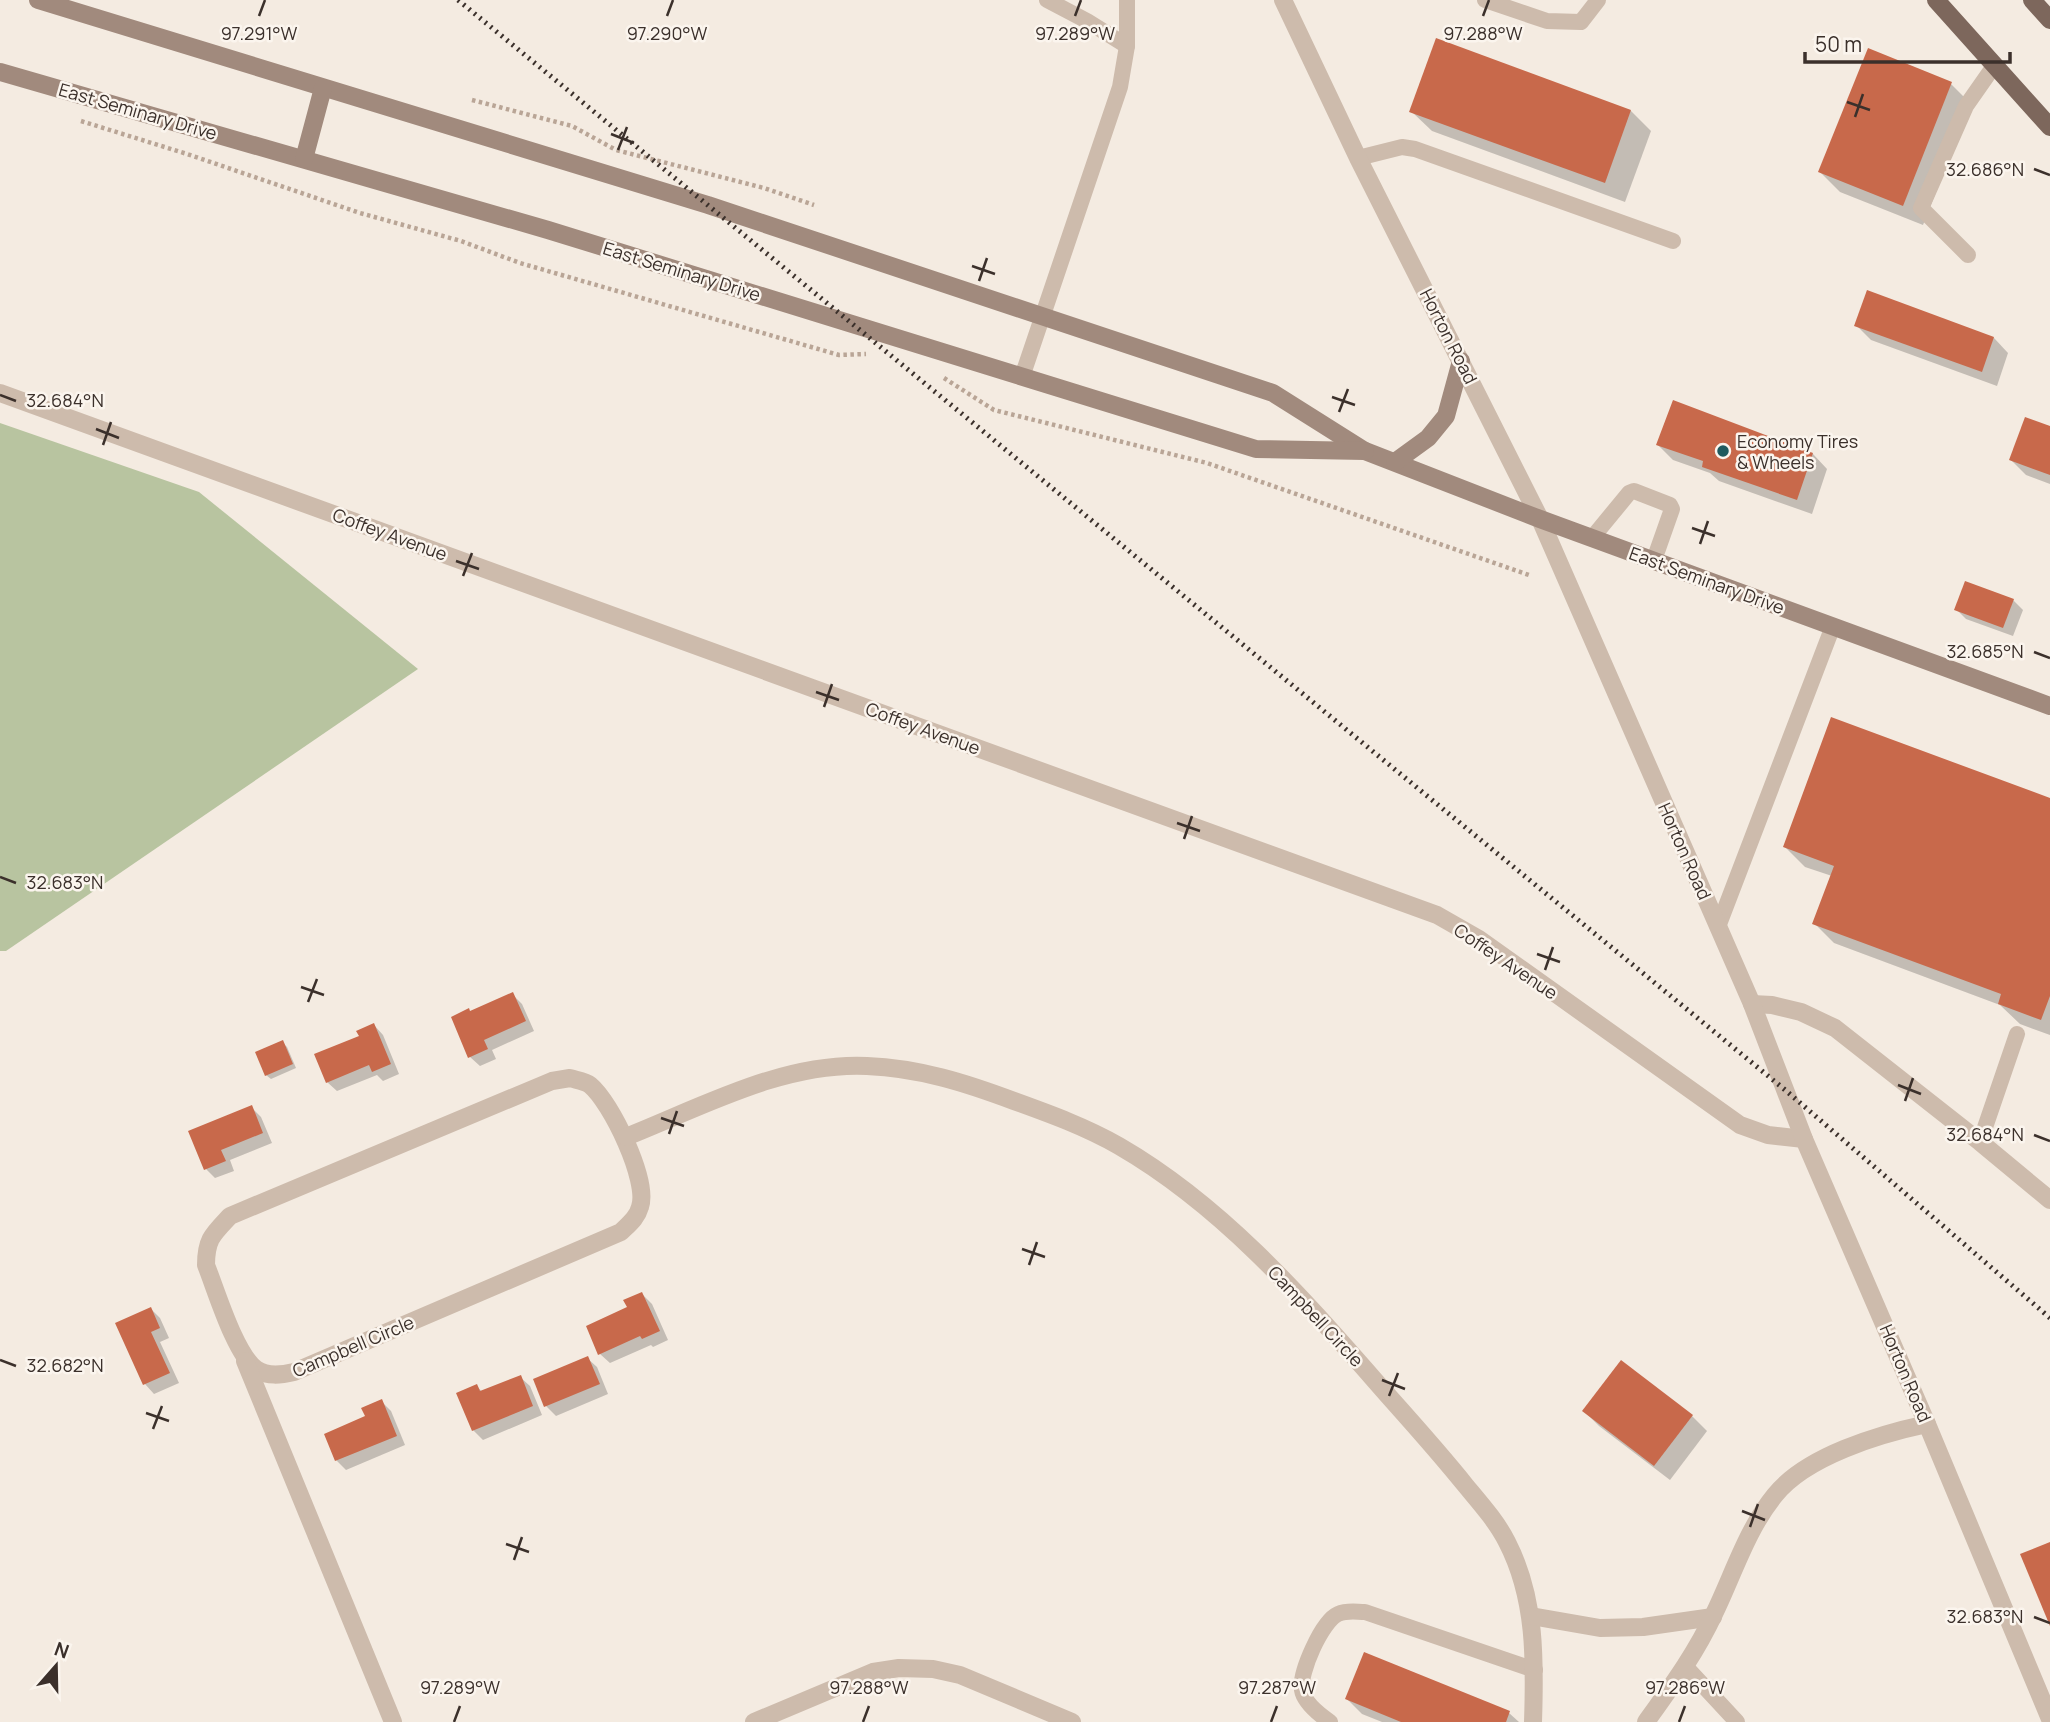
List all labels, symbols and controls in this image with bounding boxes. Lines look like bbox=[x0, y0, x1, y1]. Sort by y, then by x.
text: 97.291°W bbox=[221, 21, 298, 45]
text: 97.290°W bbox=[627, 21, 707, 45]
text: 97.289°W bbox=[1035, 21, 1115, 45]
text: 97.288°W bbox=[1443, 21, 1523, 45]
scale bar bbox=[1805, 21, 2010, 65]
text: 50 m bbox=[1815, 30, 1862, 58]
street label: East Seminary Drive bbox=[56, 77, 220, 145]
text: 32.686°N bbox=[1946, 157, 2024, 181]
street label: East Seminary Drive bbox=[600, 236, 764, 306]
street label: Horton Road bbox=[1415, 284, 1483, 388]
text: 32.684°N bbox=[26, 388, 104, 412]
place label: Economy Tires & Wheels bbox=[1737, 429, 1858, 474]
marker: Economy Tires & Wheels bbox=[1715, 443, 1731, 459]
street label: Coffey Avenue bbox=[329, 502, 451, 566]
street label: East Seminary Drive bbox=[1626, 541, 1788, 619]
text: 32.685°N bbox=[1946, 639, 2024, 663]
street label: Coffey Avenue bbox=[862, 696, 984, 760]
street label: Horton Road bbox=[1653, 799, 1717, 903]
text: 32.683°N bbox=[27, 870, 103, 894]
street label: Coffey Avenue bbox=[1449, 917, 1563, 1005]
text: 32.684°N bbox=[1946, 1122, 2024, 1146]
street label: Campbell Circle bbox=[1263, 1260, 1369, 1372]
street label: Campbell Circle bbox=[289, 1310, 417, 1382]
street label: Horton Road bbox=[1875, 1320, 1937, 1426]
text: 32.682°N bbox=[26, 1353, 104, 1377]
text: 32.683°N bbox=[1947, 1604, 2023, 1628]
north arrow bbox=[21, 1631, 91, 1701]
text: N bbox=[51, 1635, 73, 1665]
text: 97.289°W bbox=[420, 1675, 500, 1699]
text: 97.288°W bbox=[829, 1675, 909, 1699]
text: 97.287°W bbox=[1238, 1675, 1316, 1699]
text: 97.286°W bbox=[1645, 1675, 1725, 1699]

